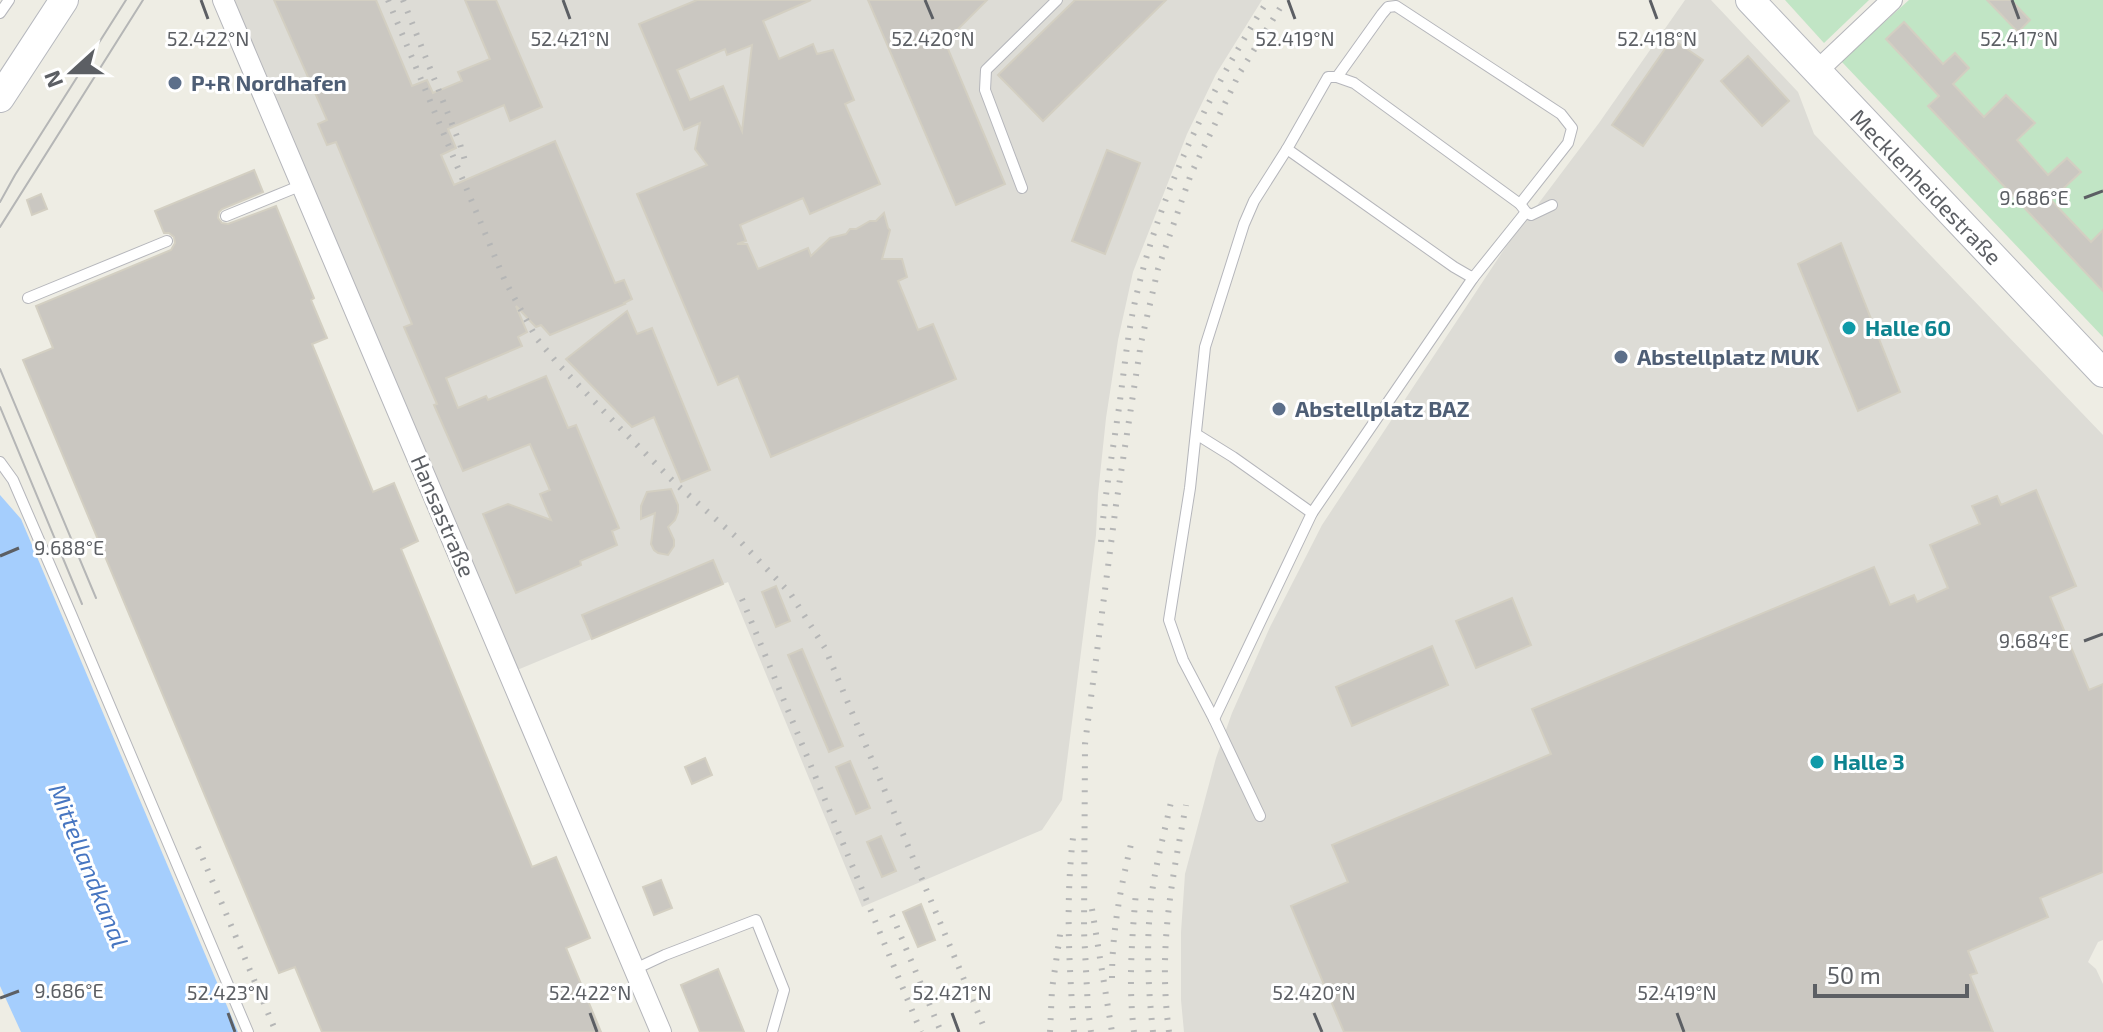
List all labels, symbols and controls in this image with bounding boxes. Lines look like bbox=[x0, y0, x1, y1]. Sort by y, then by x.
text: 52.422°N bbox=[167, 26, 249, 50]
text: 52.421°N bbox=[530, 26, 610, 50]
text: 52.420°N bbox=[891, 26, 975, 50]
text: 52.419°N bbox=[1255, 26, 1335, 50]
text: 52.418°N bbox=[1617, 26, 1697, 50]
text: 52.417°N bbox=[1980, 26, 2058, 50]
north arrow bbox=[32, 32, 112, 112]
text: N bbox=[37, 67, 67, 92]
place label: P+R Nordhafen bbox=[191, 69, 347, 95]
marker: P+R Nordhafen bbox=[166, 74, 184, 92]
street label: Mecklenheidestraße bbox=[1846, 103, 2008, 269]
text: 9.686°E bbox=[1999, 185, 2069, 209]
place label: Halle 60 bbox=[1865, 314, 1951, 340]
marker: Halle 60 bbox=[1840, 319, 1858, 337]
place label: Abstellplatz MUK bbox=[1637, 343, 1819, 369]
marker: Abstellplatz MUK bbox=[1612, 348, 1630, 366]
place label: Abstellplatz BAZ bbox=[1295, 395, 1470, 421]
marker: Abstellplatz BAZ bbox=[1270, 400, 1288, 418]
street label: Hansastraße bbox=[407, 451, 481, 580]
text: 9.688°E bbox=[34, 535, 104, 559]
text: 9.684°E bbox=[1999, 628, 2069, 652]
place label: Halle 3 bbox=[1833, 748, 1905, 774]
marker: Halle 3 bbox=[1808, 753, 1826, 771]
water label: Mittellandkanal bbox=[43, 779, 135, 952]
scale bar bbox=[1815, 948, 1967, 998]
text: 50 m bbox=[1827, 960, 1881, 989]
text: 9.686°E bbox=[34, 978, 104, 1002]
text: 52.423°N bbox=[187, 980, 269, 1004]
text: 52.422°N bbox=[549, 980, 631, 1004]
text: 52.421°N bbox=[912, 980, 992, 1004]
text: 52.420°N bbox=[1272, 980, 1356, 1004]
text: 52.419°N bbox=[1637, 980, 1717, 1004]

